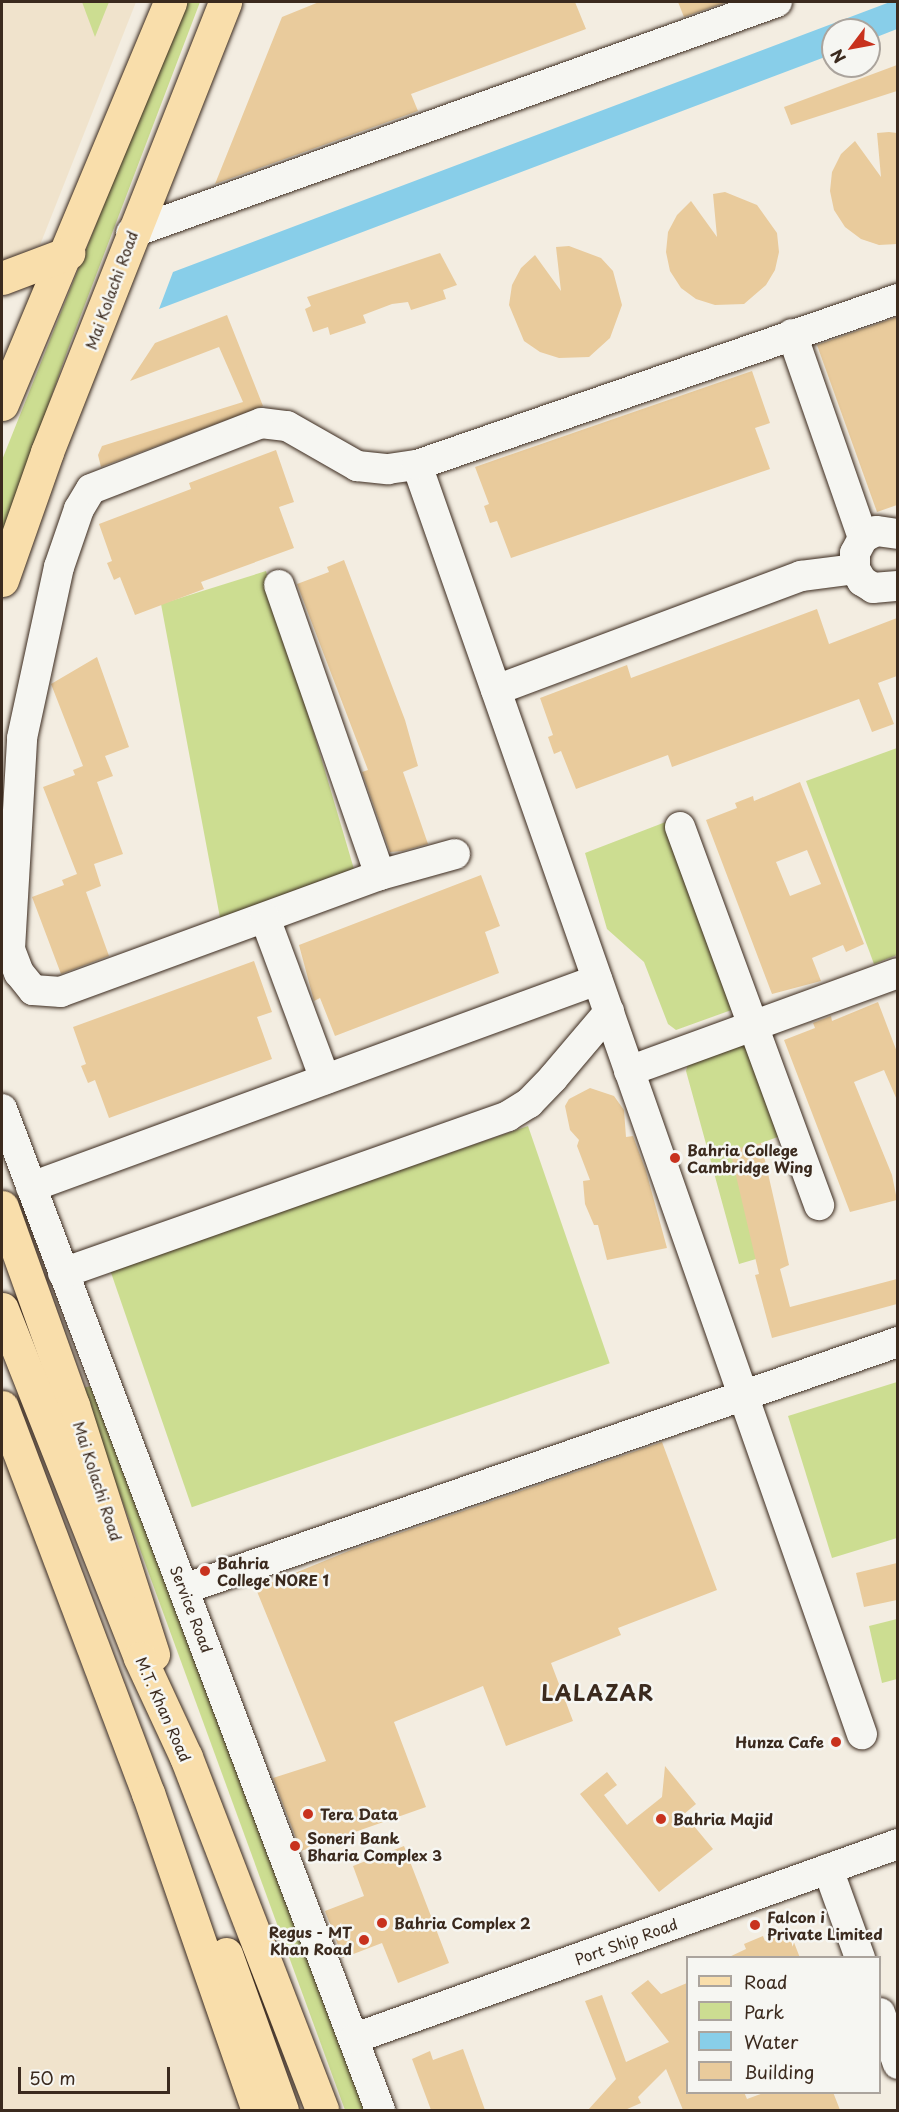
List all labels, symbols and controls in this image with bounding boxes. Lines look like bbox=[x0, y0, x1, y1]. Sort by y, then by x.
north arrow bbox=[821, 18, 881, 78]
text: N bbox=[824, 45, 851, 68]
street label: Mai Kolachi Road bbox=[81, 228, 141, 352]
place label: Bahria College Cambridge Wing bbox=[687, 1140, 814, 1175]
marker: Bahria College Cambridge Wing bbox=[668, 1151, 682, 1165]
street label: Mai Kolachi Road bbox=[70, 1418, 126, 1544]
place label: Bahria College NORE 1 bbox=[217, 1553, 331, 1588]
street label: Service Road bbox=[167, 1563, 217, 1655]
marker: Bahria College NORE 1 bbox=[198, 1564, 212, 1578]
street label: M.T. Khan Road bbox=[133, 1654, 195, 1764]
district label: LALAZAR bbox=[542, 1679, 654, 1705]
place label: Hunza Cafe bbox=[734, 1733, 824, 1751]
marker: Hunza Cafe bbox=[829, 1735, 843, 1749]
place label: Tera Data bbox=[320, 1805, 399, 1823]
marker: Tera Data bbox=[301, 1807, 315, 1821]
place label: Bahria Majid bbox=[673, 1810, 773, 1828]
marker: Bahria Majid bbox=[654, 1812, 668, 1826]
place label: Soneri Bank Bharia Complex 3 bbox=[307, 1828, 443, 1863]
marker: Soneri Bank Bharia Complex 3 bbox=[288, 1839, 302, 1853]
place label: Falcon i Private Limited bbox=[767, 1907, 882, 1942]
place label: Bahria Complex 2 bbox=[394, 1914, 531, 1932]
street label: Port Ship Road bbox=[572, 1914, 680, 1968]
marker: Bahria Complex 2 bbox=[375, 1916, 389, 1930]
marker: Falcon i Private Limited bbox=[748, 1918, 762, 1932]
place label: Regus - MT Khan Road bbox=[268, 1922, 352, 1957]
marker: Regus - MT Khan Road bbox=[357, 1933, 371, 1947]
legend bbox=[686, 1956, 881, 2094]
text: Road bbox=[744, 1968, 788, 1995]
text: Park bbox=[744, 1998, 784, 2025]
text: Water bbox=[744, 2028, 798, 2055]
scale bar bbox=[21, 2055, 172, 2093]
text: Building bbox=[744, 2058, 814, 2085]
text: 50 m bbox=[29, 2064, 76, 2091]

